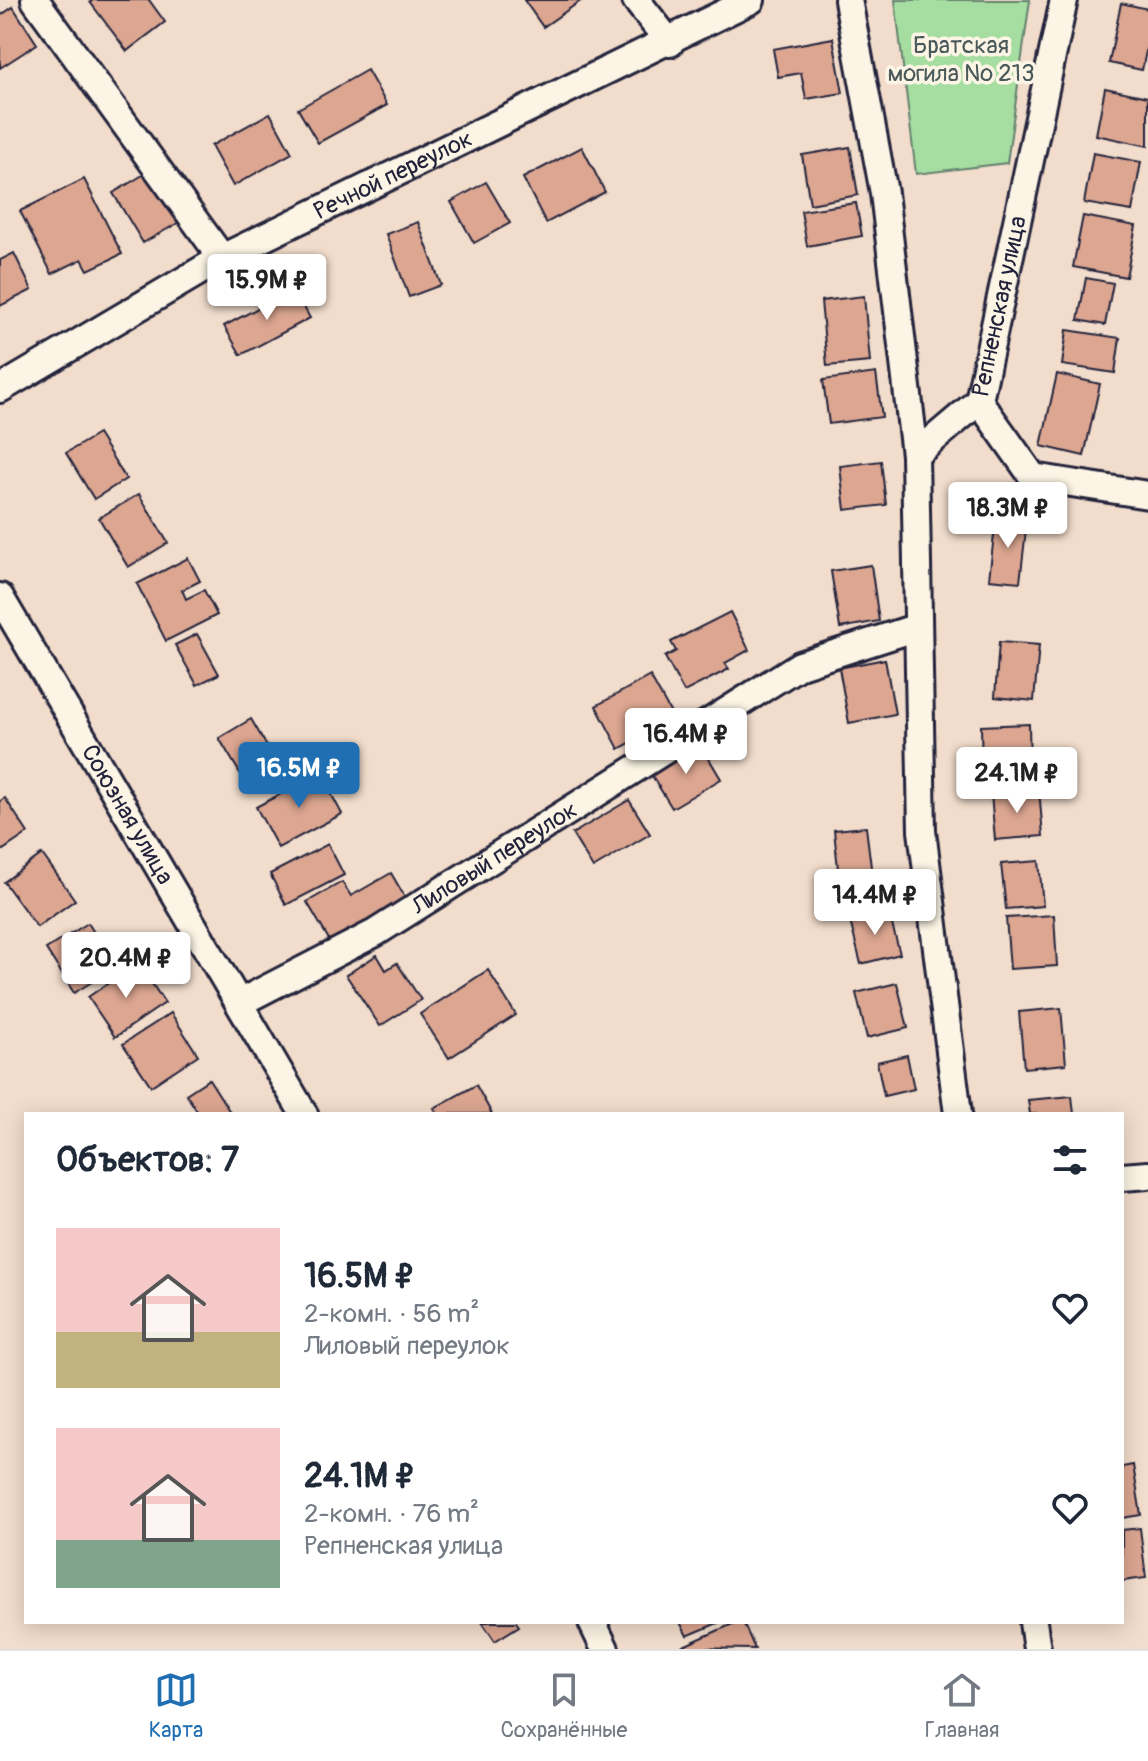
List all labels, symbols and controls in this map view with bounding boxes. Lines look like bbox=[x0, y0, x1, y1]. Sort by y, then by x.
park label: Братская могила № 213 bbox=[887, 31, 1035, 88]
street label: Речной переулок bbox=[309, 124, 477, 226]
street label: Репненская улица bbox=[966, 213, 1032, 399]
pin: 15.9M ₽ bbox=[193, 254, 341, 322]
text: 15.9M ₽ bbox=[225, 264, 309, 296]
pin: 18.3M ₽ bbox=[934, 482, 1082, 550]
text: 18.3M ₽ bbox=[966, 492, 1050, 524]
pin: 16.4M ₽ bbox=[612, 708, 760, 776]
text: 16.4M ₽ bbox=[643, 718, 729, 750]
street label: Союзная улица bbox=[75, 739, 180, 889]
pin: 16.5M ₽ bbox=[225, 742, 373, 810]
pin: 24.1M ₽ bbox=[943, 747, 1091, 815]
text: 16.5M ₽ bbox=[256, 752, 342, 784]
text: 24.1M ₽ bbox=[974, 757, 1060, 789]
street label: Лиловый переулок bbox=[405, 795, 582, 921]
pin: 14.4M ₽ bbox=[801, 869, 949, 937]
text: 14.4M ₽ bbox=[832, 879, 918, 911]
pin: 20.4M ₽ bbox=[52, 932, 200, 1000]
text: 20.4M ₽ bbox=[79, 942, 173, 974]
icon: filters bbox=[1048, 1138, 1092, 1182]
text: Объектов: 7 bbox=[56, 1139, 239, 1182]
text: 16.5M ₽ bbox=[304, 1255, 415, 1298]
icon: home bbox=[120, 1260, 216, 1356]
icon: heart bbox=[1048, 1286, 1092, 1330]
text: 2-комн. · 56 m² bbox=[304, 1298, 479, 1330]
text: Лиловый переулок bbox=[304, 1330, 510, 1362]
text: 24.1M ₽ bbox=[304, 1455, 416, 1498]
icon: home bbox=[120, 1460, 216, 1556]
icon: heart bbox=[1048, 1486, 1092, 1530]
text: 2-комн. · 76 m² bbox=[304, 1498, 479, 1530]
text: Репненская улица bbox=[304, 1530, 503, 1562]
tab: Карта bbox=[149, 1668, 203, 1744]
tab: Сохранённые bbox=[501, 1668, 627, 1744]
tab: Главная bbox=[925, 1668, 999, 1744]

